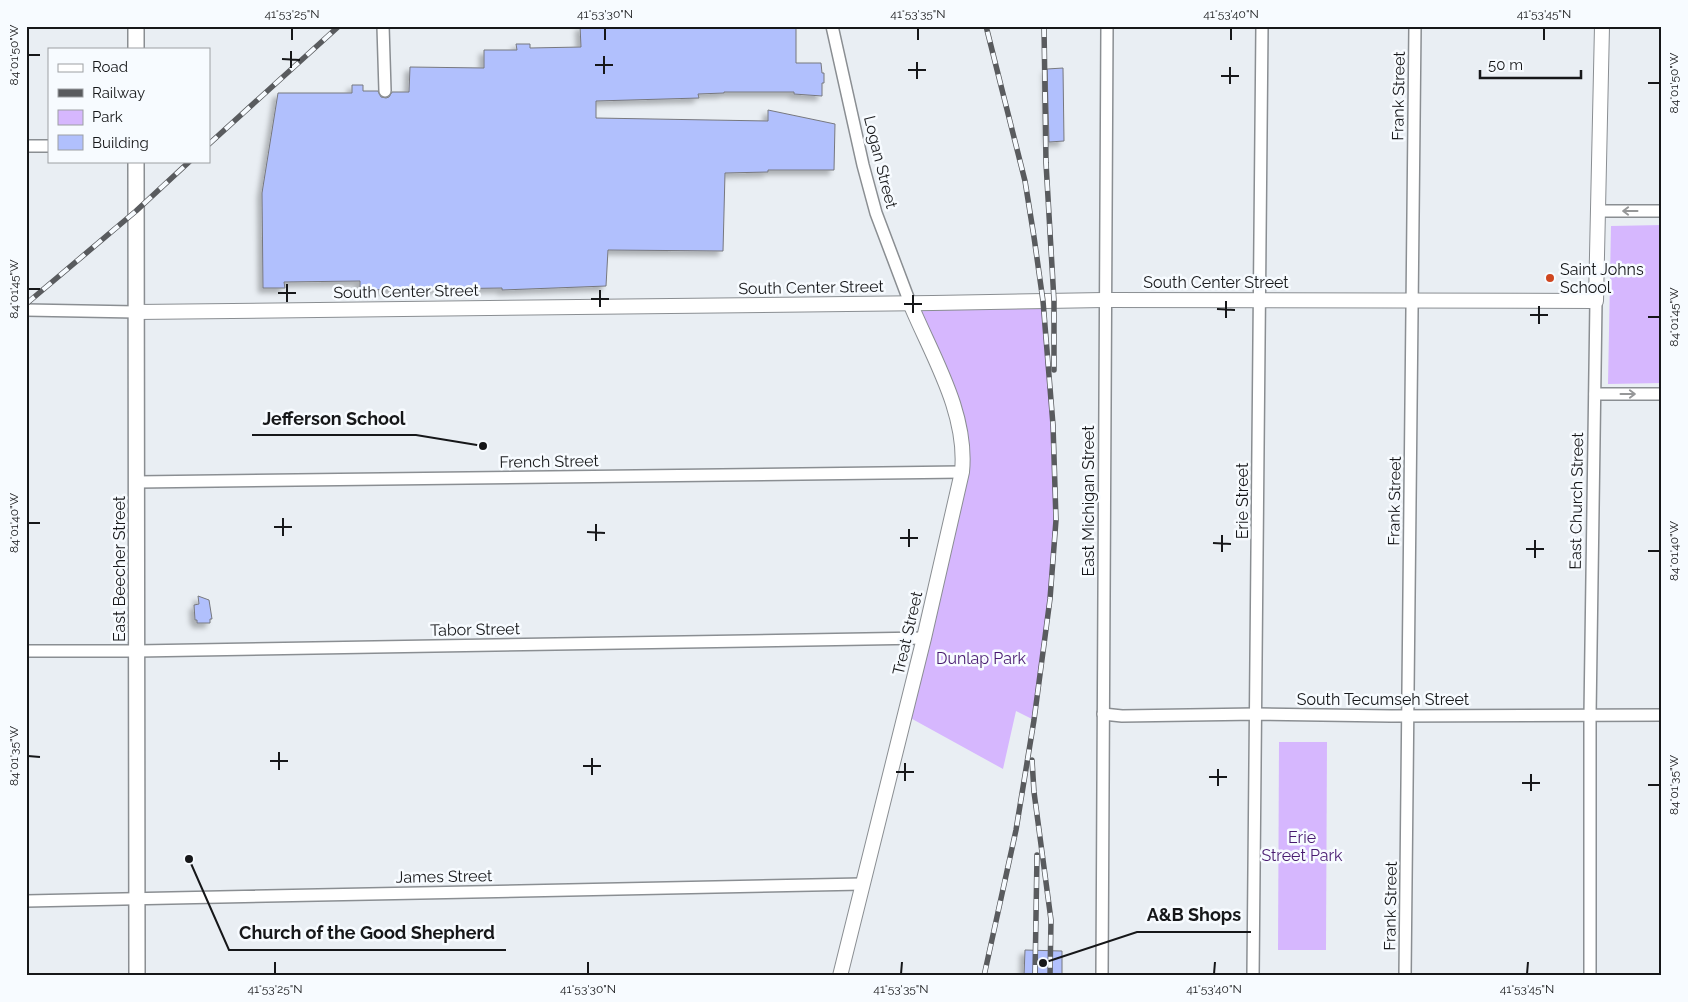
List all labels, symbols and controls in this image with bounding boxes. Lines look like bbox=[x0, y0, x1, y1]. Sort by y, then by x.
text: 41°53'25"N bbox=[264, 7, 320, 21]
text: 41°53'30"N bbox=[577, 7, 633, 21]
text: 41°53'35"N bbox=[890, 7, 946, 21]
text: 41°53'40"N bbox=[1203, 7, 1259, 21]
text: 41°53'45"N bbox=[1517, 7, 1571, 21]
text: 84°01'50"W bbox=[7, 24, 21, 85]
legend bbox=[48, 48, 210, 162]
scale bar bbox=[1480, 48, 1582, 80]
street label: Frank Street bbox=[1388, 51, 1409, 141]
text: 84°01'50"W bbox=[1667, 52, 1681, 113]
text: 50 m bbox=[1488, 56, 1523, 74]
text: Road bbox=[92, 58, 128, 76]
text: Railway bbox=[92, 84, 145, 102]
text: Park bbox=[92, 108, 123, 126]
street label: Logan Street bbox=[860, 114, 901, 211]
text: Building bbox=[92, 134, 149, 152]
one-way arrow bbox=[1622, 206, 1638, 216]
text: 84°01'45"W bbox=[7, 259, 21, 319]
place label: Saint Johns School bbox=[1560, 260, 1644, 297]
marker: Saint Johns School bbox=[1544, 272, 1556, 284]
street label: South Center Street bbox=[1143, 273, 1289, 292]
street label: South Center Street bbox=[738, 277, 885, 298]
street label: South Center Street bbox=[333, 281, 480, 302]
text: 84°01'45"W bbox=[1667, 287, 1681, 347]
one-way arrow bbox=[1620, 389, 1636, 399]
callout: Jefferson School bbox=[252, 402, 416, 435]
text: Jefferson School bbox=[262, 408, 406, 429]
street label: East Michigan Street bbox=[1079, 425, 1098, 577]
street label: East Church Street bbox=[1566, 432, 1587, 570]
street label: French Street bbox=[499, 451, 600, 472]
street label: Frank Street bbox=[1384, 456, 1405, 546]
street label: Erie Street bbox=[1233, 462, 1252, 539]
text: 84°01'40"W bbox=[7, 493, 21, 553]
street label: East Beecher Street bbox=[110, 495, 129, 642]
text: 84°01'40"W bbox=[1667, 521, 1681, 581]
street label: Treat Street bbox=[889, 589, 927, 677]
street label: Tabor Street bbox=[430, 619, 521, 640]
park label: Dunlap Park bbox=[936, 649, 1027, 668]
street label: South Tecumseh Street bbox=[1297, 690, 1470, 709]
text: 84°01'35"W bbox=[7, 726, 21, 786]
text: 84°01'35"W bbox=[1667, 755, 1681, 815]
park label: Erie Street Park bbox=[1261, 828, 1343, 865]
street label: Frank Street bbox=[1380, 861, 1401, 951]
street label: James Street bbox=[396, 866, 493, 887]
callout: A&B Shops bbox=[1137, 899, 1251, 932]
text: A&B Shops bbox=[1147, 904, 1241, 925]
callout: Church of the Good Shepherd bbox=[229, 917, 506, 950]
text: Church of the Good Shepherd bbox=[239, 922, 495, 943]
text: 41°53'25"N bbox=[247, 982, 303, 996]
text: 41°53'30"N bbox=[560, 982, 616, 996]
text: 41°53'35"N bbox=[873, 982, 929, 996]
text: 41°53'40"N bbox=[1186, 982, 1242, 996]
text: 41°53'45"N bbox=[1500, 982, 1554, 996]

